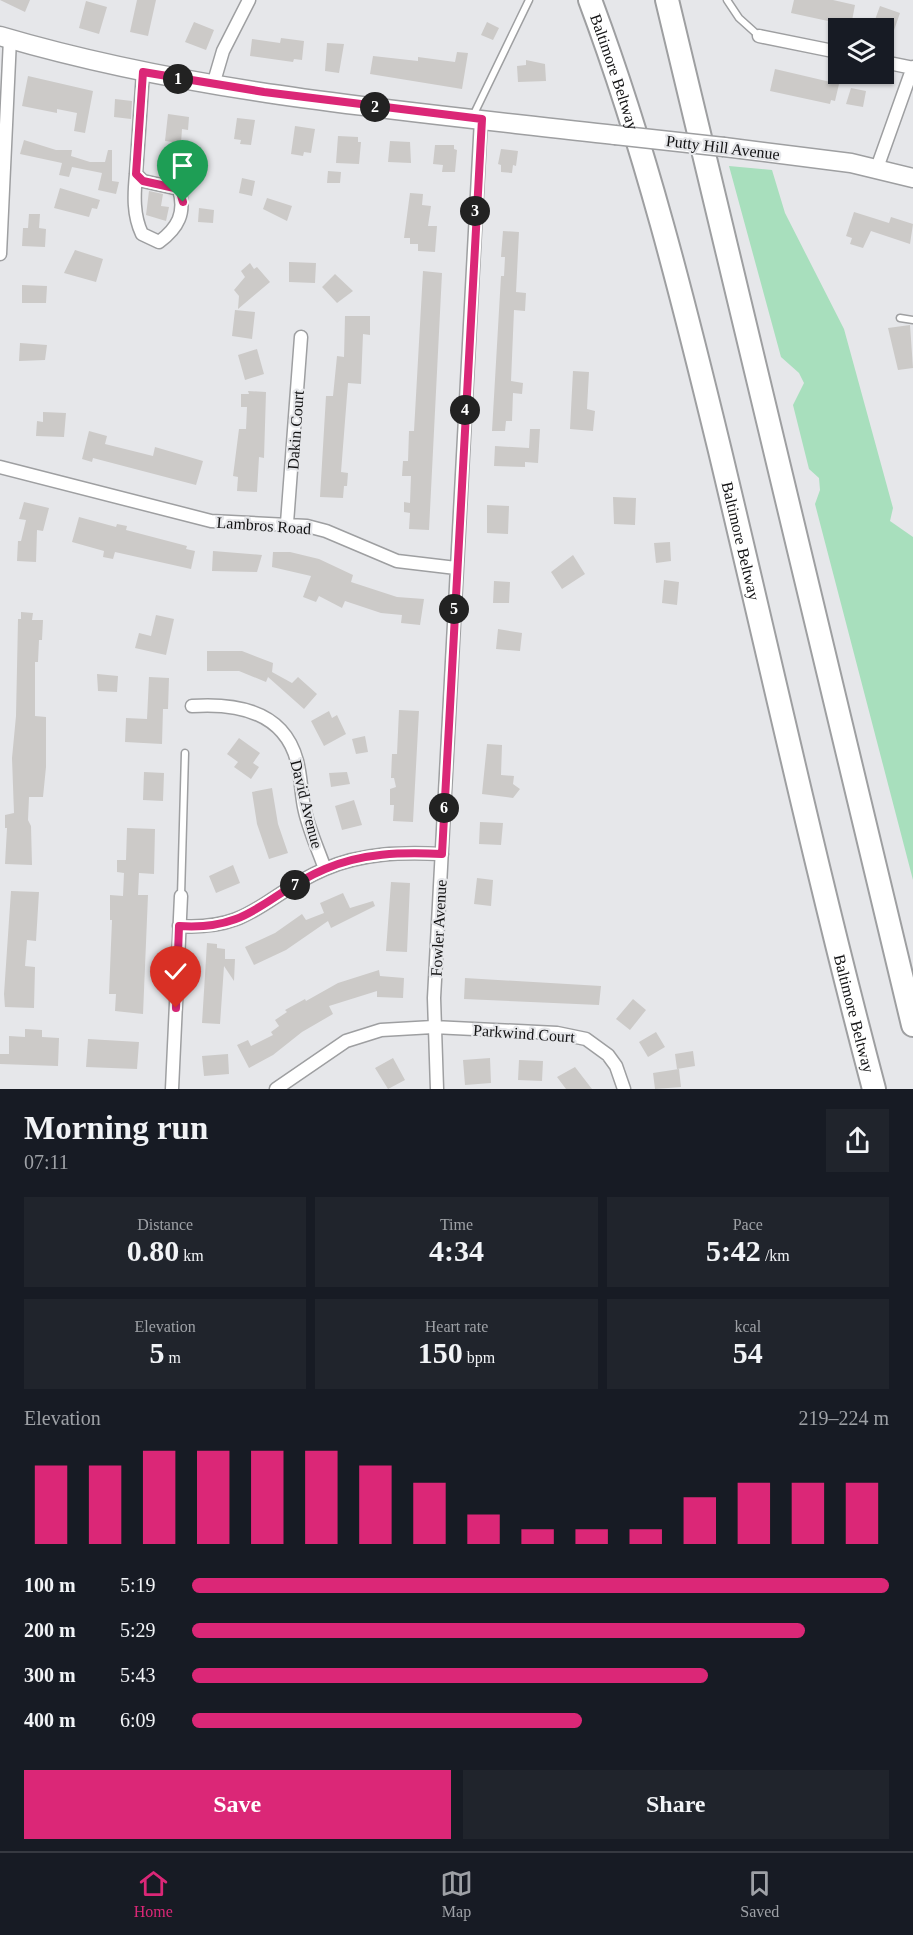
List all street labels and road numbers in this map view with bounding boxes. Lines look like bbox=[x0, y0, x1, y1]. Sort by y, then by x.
street label: Baltimore Beltway bbox=[587, 12, 642, 132]
street label: Putty Hill Avenue bbox=[665, 132, 781, 164]
street label: Dakin Court bbox=[284, 389, 307, 470]
street label: Baltimore Beltway bbox=[719, 480, 763, 602]
street label: Lambros Road bbox=[216, 514, 312, 537]
street label: David Avenue bbox=[287, 758, 326, 850]
street label: Fowler Avenue bbox=[427, 879, 450, 977]
street label: Baltimore Beltway bbox=[831, 953, 877, 1075]
street label: Parkwind Court bbox=[473, 1021, 576, 1046]

